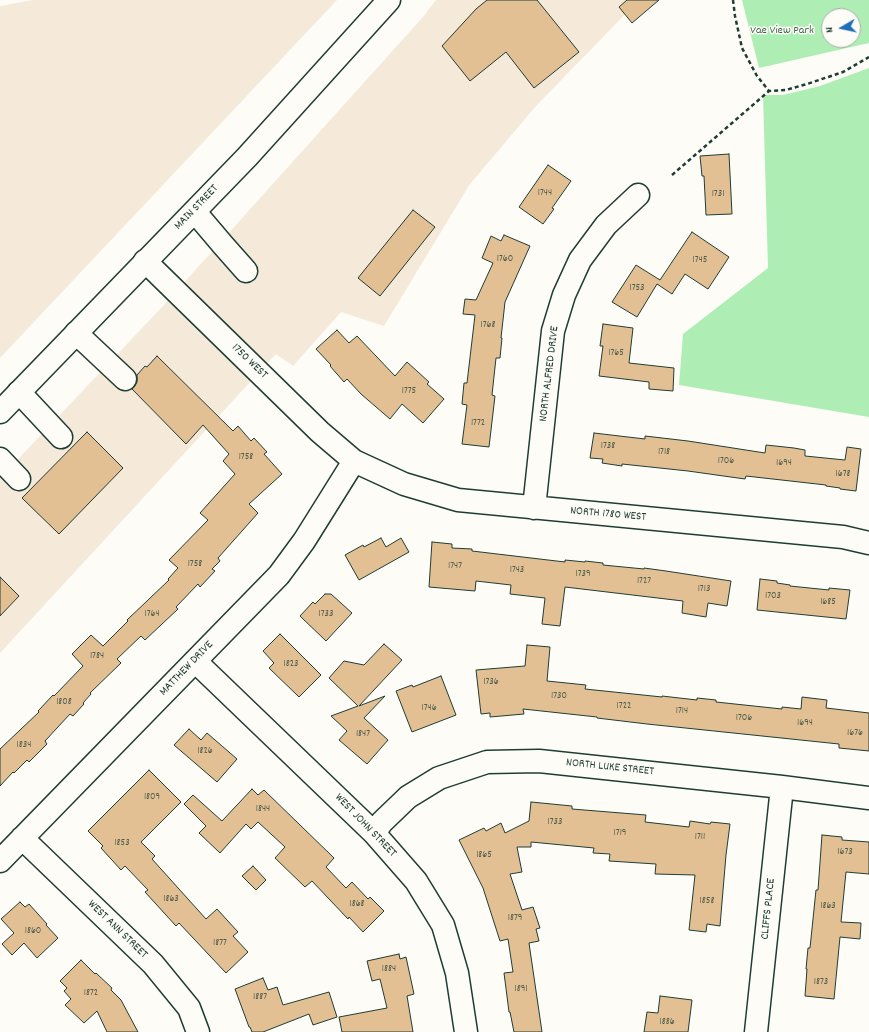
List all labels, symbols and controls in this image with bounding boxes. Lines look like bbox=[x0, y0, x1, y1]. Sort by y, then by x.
north arrow bbox=[821, 8, 861, 48]
park label: Vae View Park bbox=[750, 24, 814, 38]
text: N bbox=[822, 26, 838, 34]
street label: MAIN STREET bbox=[172, 182, 222, 234]
house number: 1744 bbox=[538, 188, 552, 200]
house number: 1731 bbox=[712, 189, 724, 201]
house number: 1760 bbox=[497, 254, 513, 266]
house number: 1745 bbox=[693, 255, 707, 267]
house number: 1753 bbox=[629, 283, 645, 295]
house number: 1768 bbox=[481, 320, 495, 332]
street label: NORTH ALFRED DRIVE bbox=[537, 325, 563, 423]
street label: 1750 WEST bbox=[228, 341, 270, 383]
house number: 1765 bbox=[608, 348, 624, 360]
house number: 1775 bbox=[402, 386, 416, 398]
house number: 1772 bbox=[471, 418, 485, 430]
house number: 1738 bbox=[601, 441, 615, 453]
house number: 1718 bbox=[658, 447, 670, 459]
house number: 1758 bbox=[239, 452, 253, 464]
house number: 1706 bbox=[718, 456, 734, 468]
house number: 1694 bbox=[776, 458, 792, 470]
house number: 1678 bbox=[836, 469, 850, 481]
street label: NORTH 1780 WEST bbox=[569, 505, 647, 525]
house number: 1758 bbox=[188, 559, 202, 571]
house number: 1747 bbox=[448, 561, 462, 573]
house number: 1743 bbox=[510, 565, 524, 577]
house number: 1739 bbox=[575, 569, 591, 581]
house number: 1727 bbox=[637, 576, 651, 588]
house number: 1713 bbox=[698, 584, 710, 596]
house number: 1703 bbox=[765, 591, 781, 603]
house number: 1685 bbox=[820, 597, 836, 609]
house number: 1764 bbox=[144, 609, 160, 621]
house number: 1733 bbox=[319, 609, 333, 621]
street label: MATTHEW DRIVE bbox=[157, 638, 217, 700]
house number: 1784 bbox=[90, 651, 104, 663]
house number: 1823 bbox=[283, 659, 299, 671]
house number: 1736 bbox=[483, 677, 499, 689]
house number: 1730 bbox=[551, 691, 567, 703]
house number: 1808 bbox=[56, 697, 72, 709]
house number: 1722 bbox=[617, 701, 631, 713]
house number: 1746 bbox=[421, 703, 437, 715]
house number: 1714 bbox=[676, 706, 688, 718]
house number: 1706 bbox=[736, 713, 752, 725]
house number: 1694 bbox=[797, 718, 813, 730]
house number: 1676 bbox=[847, 728, 863, 740]
house number: 1847 bbox=[356, 729, 370, 741]
house number: 1834 bbox=[17, 740, 31, 752]
house number: 1826 bbox=[197, 746, 213, 758]
street label: NORTH LUKE STREET bbox=[565, 756, 655, 780]
street label: WEST JOHN STREET bbox=[331, 791, 399, 861]
house number: 1809 bbox=[144, 792, 160, 804]
house number: 1844 bbox=[256, 804, 270, 816]
house number: 1733 bbox=[548, 817, 562, 829]
house number: 1719 bbox=[614, 828, 626, 840]
house number: 1711 bbox=[695, 832, 705, 844]
house number: 1853 bbox=[114, 838, 130, 850]
house number: 1673 bbox=[837, 847, 853, 859]
house number: 1865 bbox=[476, 850, 492, 862]
street label: CLIFFS PLACE bbox=[759, 878, 779, 940]
house number: 1863 bbox=[163, 894, 179, 906]
house number: 1858 bbox=[700, 896, 714, 908]
street label: WEST ANN STREET bbox=[84, 898, 150, 962]
house number: 1868 bbox=[349, 899, 365, 911]
house number: 1863 bbox=[820, 901, 836, 913]
house number: 1879 bbox=[508, 913, 522, 925]
house number: 1860 bbox=[25, 926, 41, 938]
house number: 1877 bbox=[213, 938, 227, 950]
house number: 1884 bbox=[382, 964, 396, 976]
house number: 1873 bbox=[814, 977, 828, 989]
house number: 1891 bbox=[515, 984, 527, 996]
house number: 1872 bbox=[84, 988, 98, 1000]
house number: 1887 bbox=[253, 992, 267, 1004]
house number: 1886 bbox=[659, 1017, 675, 1029]

